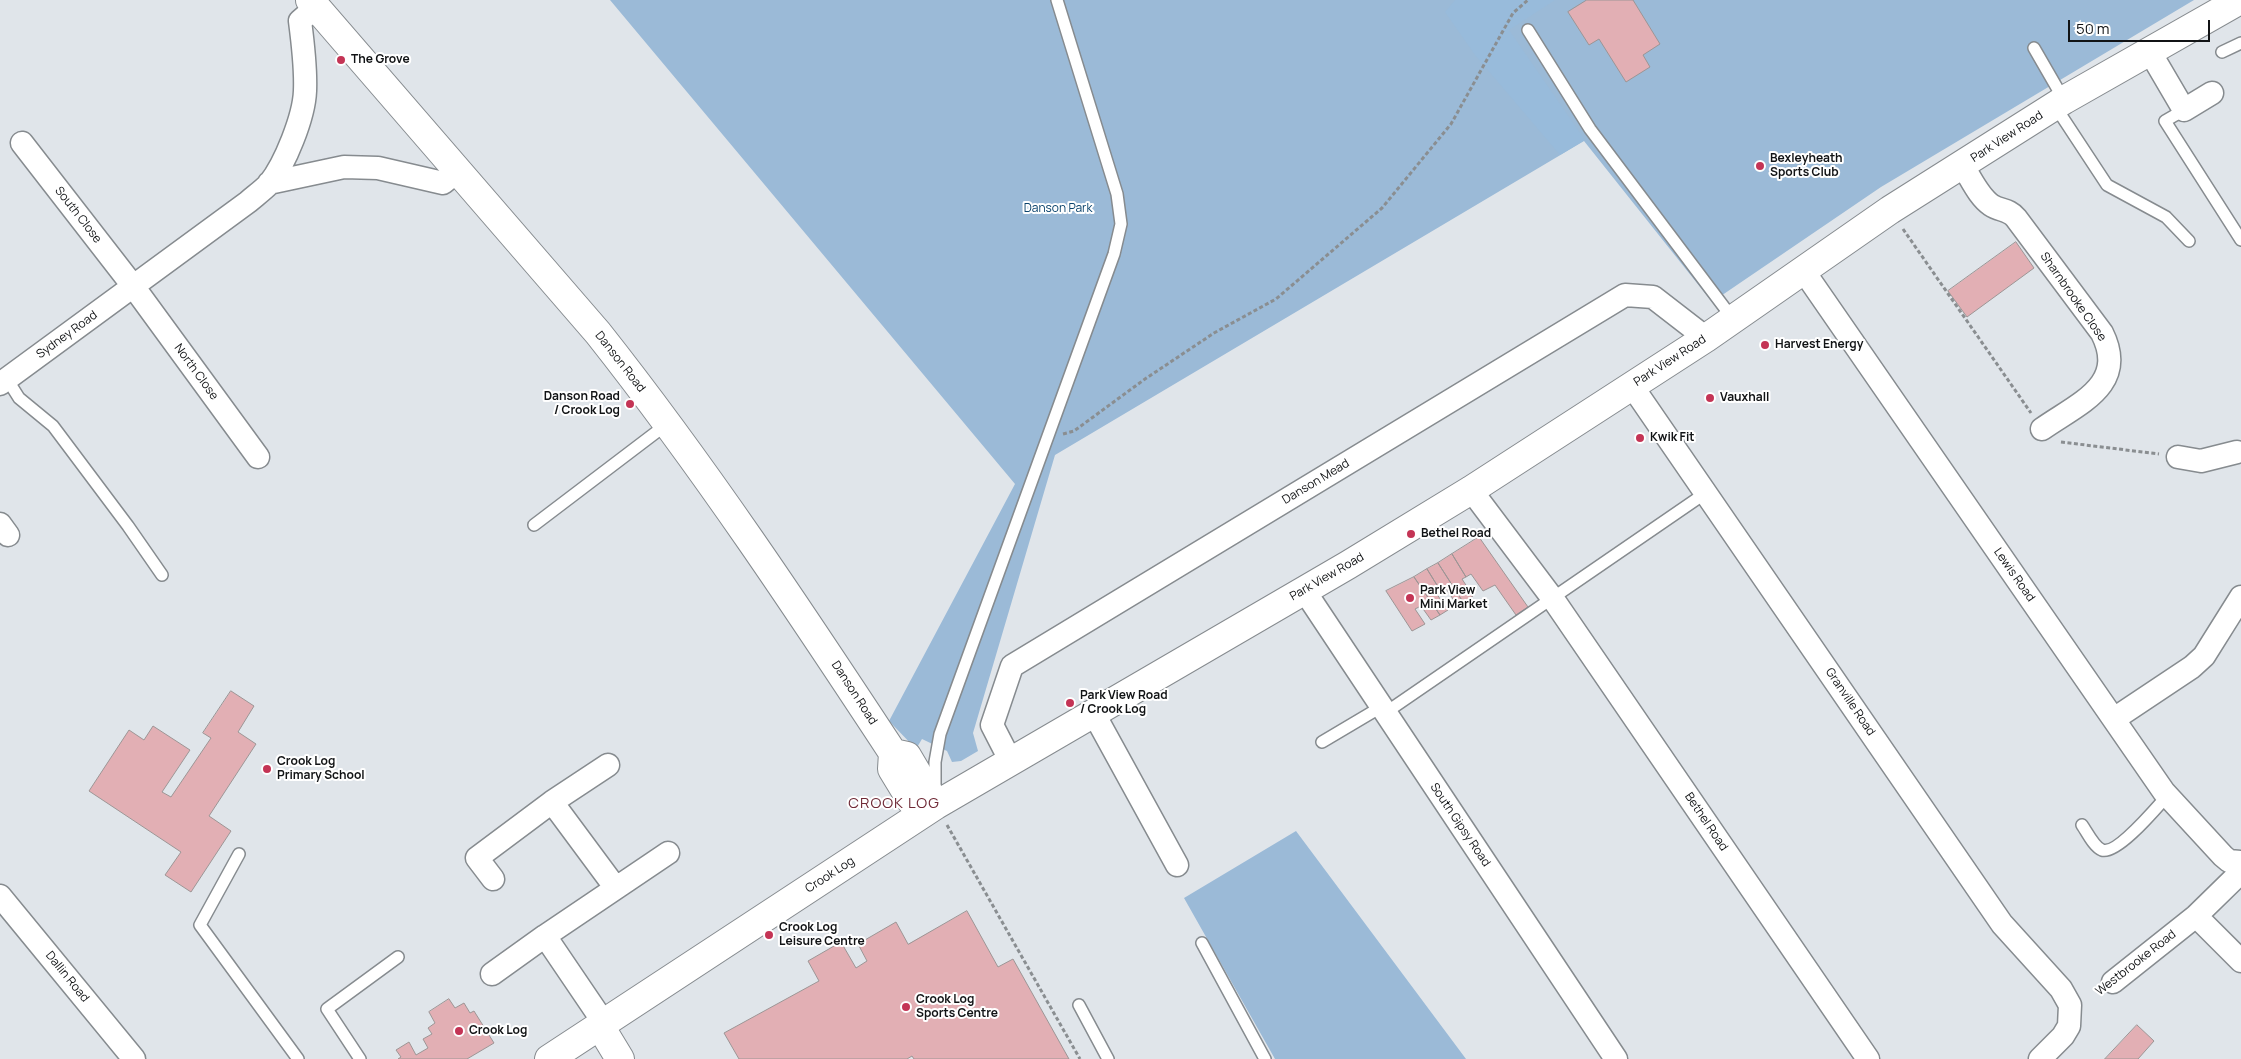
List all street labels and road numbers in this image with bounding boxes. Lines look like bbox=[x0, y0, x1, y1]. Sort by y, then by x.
street label: Park View Road bbox=[1968, 108, 2046, 166]
street label: South Close bbox=[51, 184, 105, 246]
street label: Sharnbrooke Close bbox=[2037, 250, 2109, 344]
street label: Sydney Road bbox=[34, 308, 100, 362]
street label: Danson Road bbox=[592, 329, 648, 395]
street label: Park View Road bbox=[1631, 332, 1709, 390]
street label: North Close bbox=[171, 341, 221, 403]
street label: Danson Mead bbox=[1280, 456, 1352, 508]
street label: Lewis Road bbox=[1990, 545, 2038, 605]
street label: Park View Road bbox=[1287, 550, 1367, 604]
street label: Danson Road bbox=[828, 658, 880, 728]
street label: Granville Road bbox=[1822, 665, 1878, 739]
street label: South Gipsy Road bbox=[1427, 781, 1493, 869]
street label: Bethel Road bbox=[1681, 790, 1731, 854]
street label: Crook Log bbox=[803, 854, 857, 896]
street label: Westbrooke Road bbox=[2093, 927, 2179, 999]
street label: Dallin Road bbox=[42, 949, 92, 1005]

